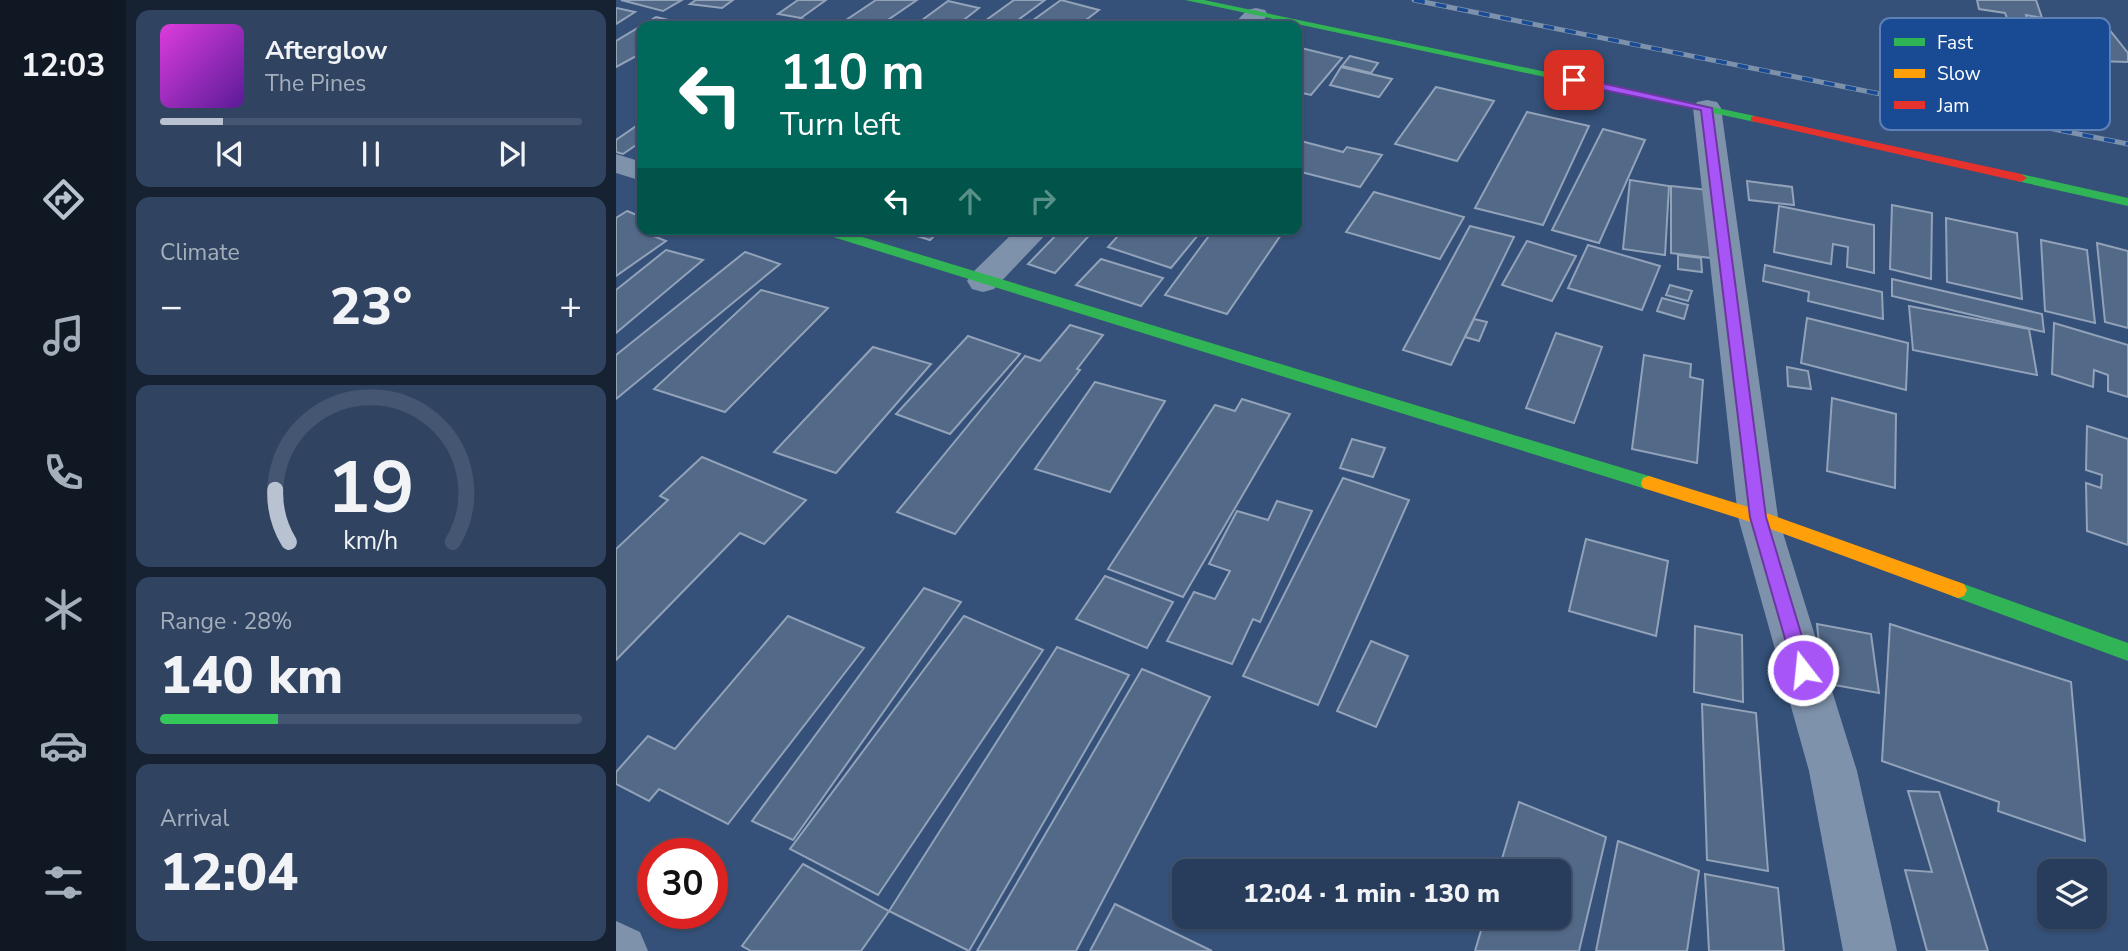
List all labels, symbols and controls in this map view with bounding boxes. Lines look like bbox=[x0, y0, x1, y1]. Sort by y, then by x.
legend bbox=[1880, 18, 2110, 130]
text: Fast bbox=[1937, 30, 1973, 56]
text: Afterglow bbox=[265, 33, 388, 68]
text: 110 m bbox=[780, 39, 924, 106]
text: 12:03 bbox=[21, 44, 105, 87]
icon: left bbox=[665, 49, 756, 140]
pin bbox=[1544, 50, 1604, 110]
icon: arrive bbox=[1555, 61, 1593, 99]
text: Slow bbox=[1937, 61, 1981, 87]
text: The Pines bbox=[265, 68, 366, 99]
text: Jam bbox=[1936, 93, 1970, 119]
text: Turn left bbox=[780, 103, 900, 146]
icon: previous bbox=[211, 135, 249, 173]
icon: pause bbox=[352, 135, 390, 173]
icon: next bbox=[493, 135, 531, 173]
icon: directions bbox=[39, 175, 88, 224]
icon: left bbox=[878, 182, 916, 220]
icon: ahead bbox=[951, 182, 989, 220]
icon: right bbox=[1024, 182, 1062, 220]
text: Climate bbox=[160, 237, 240, 268]
text: 23° bbox=[330, 271, 412, 342]
text: − bbox=[160, 281, 183, 332]
text: + bbox=[559, 281, 582, 332]
icon: music bbox=[39, 311, 88, 360]
text: 19 bbox=[327, 438, 415, 538]
icon: phone bbox=[39, 448, 88, 497]
text: km/h bbox=[343, 523, 399, 557]
icon: climate bbox=[39, 585, 88, 634]
text: Range · 28% bbox=[160, 606, 292, 637]
position arrow bbox=[1766, 633, 1840, 707]
text: 140 km bbox=[160, 640, 343, 711]
icon: car bbox=[39, 721, 88, 770]
text: Arrival bbox=[160, 803, 229, 834]
text: 12:04 bbox=[160, 837, 298, 908]
speed limit sign: 30 bbox=[637, 838, 728, 929]
icon: filters bbox=[39, 858, 88, 907]
map controls bbox=[2037, 859, 2107, 929]
button: layers bbox=[2037, 859, 2107, 929]
text: 12:04 · 1 min · 130 m bbox=[1243, 876, 1500, 911]

